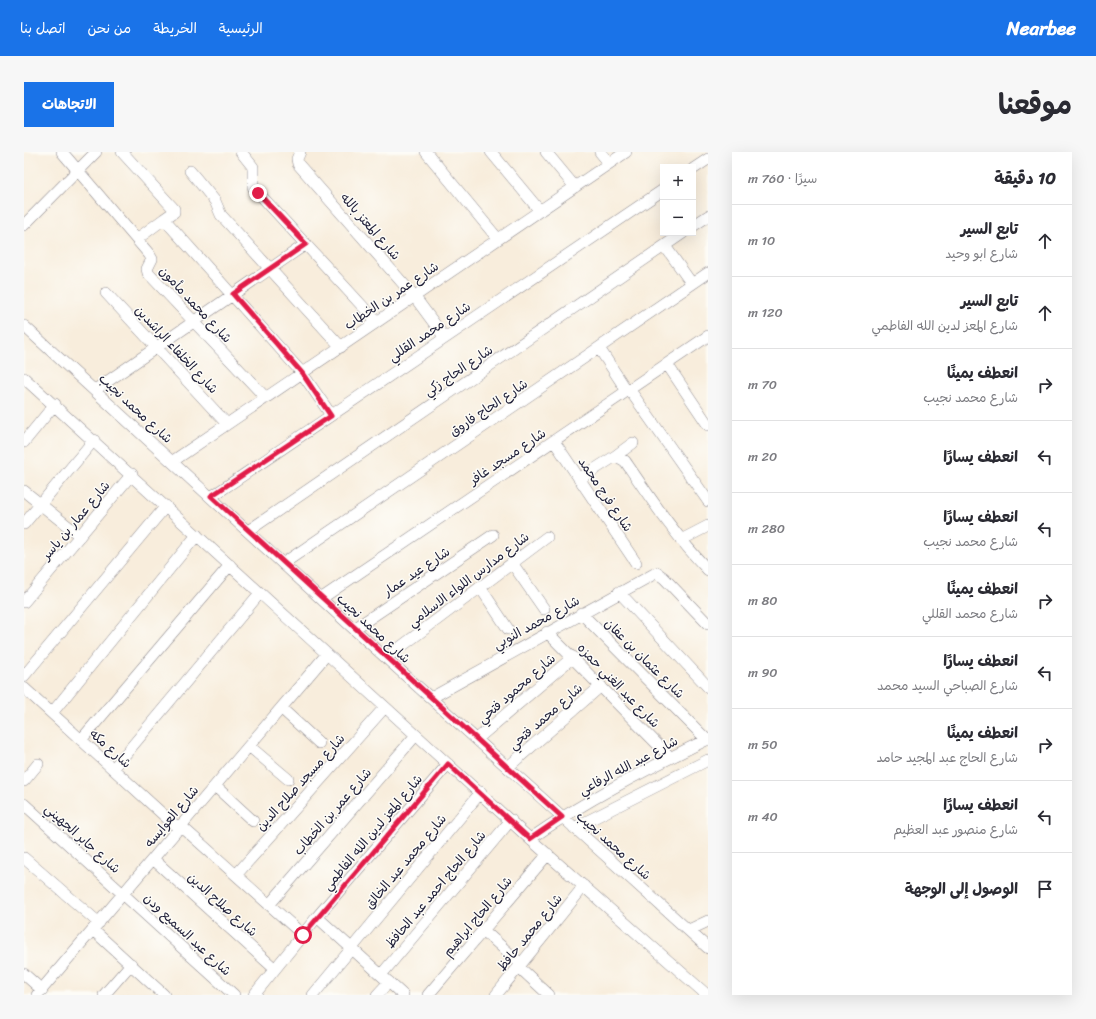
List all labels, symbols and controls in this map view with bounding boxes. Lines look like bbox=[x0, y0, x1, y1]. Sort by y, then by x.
text: Nearbee bbox=[1007, 12, 1076, 45]
text: اتصل بنا bbox=[20, 16, 66, 41]
text: من نحن bbox=[88, 16, 131, 41]
text: الخريطة bbox=[153, 16, 197, 41]
text: الرئيسية bbox=[219, 16, 263, 41]
text: موقعنا bbox=[998, 80, 1072, 129]
button: الاتجاهات bbox=[24, 82, 114, 127]
text: 10 دقيقة bbox=[994, 163, 1056, 193]
map controls bbox=[660, 164, 696, 236]
button: + bbox=[660, 164, 696, 200]
text: سيرًا · 760 m bbox=[748, 167, 817, 190]
route end bbox=[249, 184, 267, 202]
street label: شارع المعتز بالله bbox=[335, 187, 407, 265]
button: − bbox=[660, 200, 696, 236]
text: تابع السير bbox=[961, 216, 1018, 242]
text: 10 m bbox=[748, 229, 775, 252]
icon: ahead bbox=[1034, 230, 1056, 252]
text: شارع ابو وحيد bbox=[945, 242, 1018, 265]
street label: شارع عمر بن الخطاب bbox=[339, 255, 443, 336]
street label: شارع محمد مأمون bbox=[153, 260, 238, 348]
text: تابع السير bbox=[961, 288, 1018, 314]
street label: شارع محمد القللي bbox=[383, 295, 475, 368]
street label: شارع الخلفاء الراشدين bbox=[129, 300, 224, 399]
text: 120 m bbox=[748, 301, 783, 324]
icon: ahead bbox=[1034, 302, 1056, 324]
text: شارع المعز لدين الله الفاطمي bbox=[872, 314, 1018, 337]
street label: شارع الحاج زكي bbox=[419, 339, 498, 402]
text: انعطف يمينًا bbox=[947, 360, 1018, 386]
street label: شارع محمد نجيب bbox=[93, 368, 178, 449]
street label: شارع الحاج فاروق bbox=[444, 372, 532, 442]
text: 70 m bbox=[748, 373, 777, 396]
icon: right bbox=[1034, 374, 1056, 396]
text: شارع محمد نجيب bbox=[923, 386, 1018, 409]
street label: شارع مسجد غافر bbox=[463, 422, 551, 492]
text: انعطف يسارًا bbox=[943, 444, 1018, 470]
text: 20 m bbox=[748, 445, 777, 468]
icon: left bbox=[1034, 446, 1056, 468]
street label: شارع فرج محمد bbox=[572, 452, 639, 536]
street label: شارع عمار بن ياسر bbox=[34, 475, 116, 566]
text: انعطف يسارًا bbox=[943, 504, 1018, 530]
text: 280 m bbox=[748, 517, 785, 540]
icon: left bbox=[1034, 518, 1056, 540]
street label: شارع مدارس اللواء الاسلامي bbox=[402, 526, 534, 633]
text: شارع محمد نجيب bbox=[923, 530, 1018, 553]
street label: شارع عيد عمار bbox=[377, 540, 455, 603]
text: انعطف يمينًا bbox=[947, 576, 1018, 602]
street label: شارع محمد نجيب bbox=[331, 588, 416, 669]
street label: شارع محمد النوبي bbox=[489, 589, 584, 656]
text: 80 m bbox=[748, 589, 777, 612]
icon: right bbox=[1034, 590, 1056, 612]
text: شارع محمد القللي bbox=[922, 602, 1018, 625]
street label: شارع عثمان بن عفان bbox=[599, 613, 690, 704]
street label: شارع عبد الغني حمزه bbox=[572, 637, 666, 733]
street label: شارع محمود فتحي bbox=[472, 647, 561, 729]
text: انعطف يسارًا bbox=[943, 648, 1018, 674]
text: 90 m bbox=[748, 661, 778, 684]
icon: left bbox=[1034, 662, 1056, 684]
text: شارع الصباحي السيد محمد bbox=[877, 674, 1018, 697]
street label: شارع محمد فتحي bbox=[503, 677, 588, 756]
text: انعطف يمينًا bbox=[947, 720, 1018, 746]
street label: شارع مكه bbox=[84, 723, 137, 774]
street label: شارع مسجد صلاح الدين bbox=[250, 728, 351, 837]
street label: شارع عبد الله الرفاعي bbox=[574, 729, 682, 801]
text: 50 m bbox=[748, 733, 778, 756]
icon: right bbox=[1034, 734, 1056, 756]
text: شارع الحاج عبد المجيد حامد bbox=[876, 746, 1018, 769]
street label: شارع عمر بن الخطاب bbox=[287, 762, 377, 861]
street label: شارع المعز لدين الله الفاطمي bbox=[317, 769, 428, 896]
street label: شارع العوايسه bbox=[138, 780, 204, 853]
text: انعطف يسارًا bbox=[943, 792, 1018, 818]
street label: شارع جابر الجهيني bbox=[39, 798, 126, 879]
street label: شارع محمد نجيب bbox=[571, 805, 657, 886]
text: 40 m bbox=[748, 805, 778, 828]
icon: left bbox=[1034, 806, 1056, 828]
street label: شارع محمد عبد الخالق bbox=[358, 808, 452, 914]
text: شارع منصور عبد العظيم bbox=[893, 818, 1018, 841]
street label: شارع الحاج احمد عبد الحافظ bbox=[379, 825, 492, 954]
street label: شارع صلاح الدين bbox=[182, 866, 263, 942]
street label: شارع الحاج ابراهيم bbox=[437, 871, 518, 962]
text: الوصول إلى الوجهة bbox=[905, 876, 1018, 902]
icon: arrive bbox=[1034, 878, 1056, 900]
street label: شارع عبد السميع ودن bbox=[138, 887, 237, 982]
street label: شارع محمد حافظ bbox=[491, 888, 568, 976]
route start bbox=[294, 926, 312, 944]

